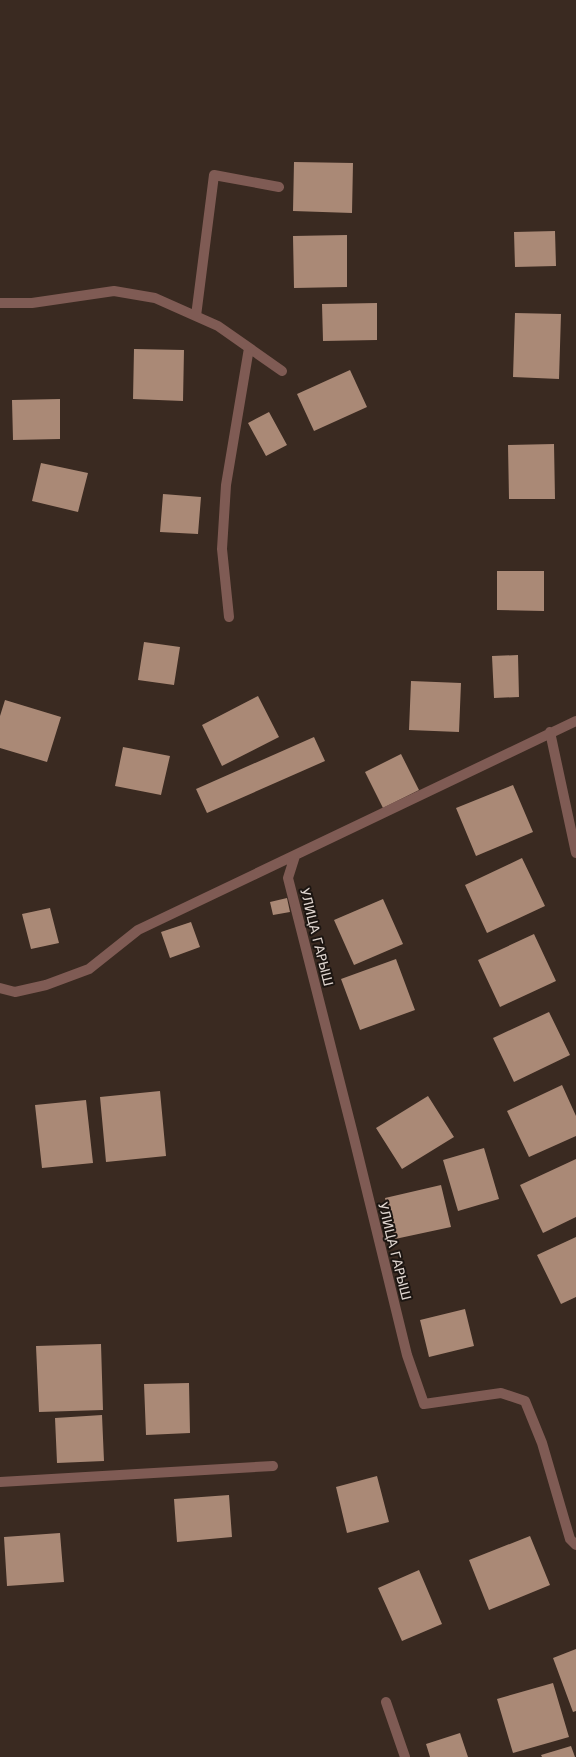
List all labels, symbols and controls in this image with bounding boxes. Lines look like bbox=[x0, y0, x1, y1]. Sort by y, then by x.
street label: УЛИЦА ГАРЫШ bbox=[297, 887, 336, 988]
street label: УЛИЦА ГАРЫШ bbox=[375, 1201, 414, 1302]

